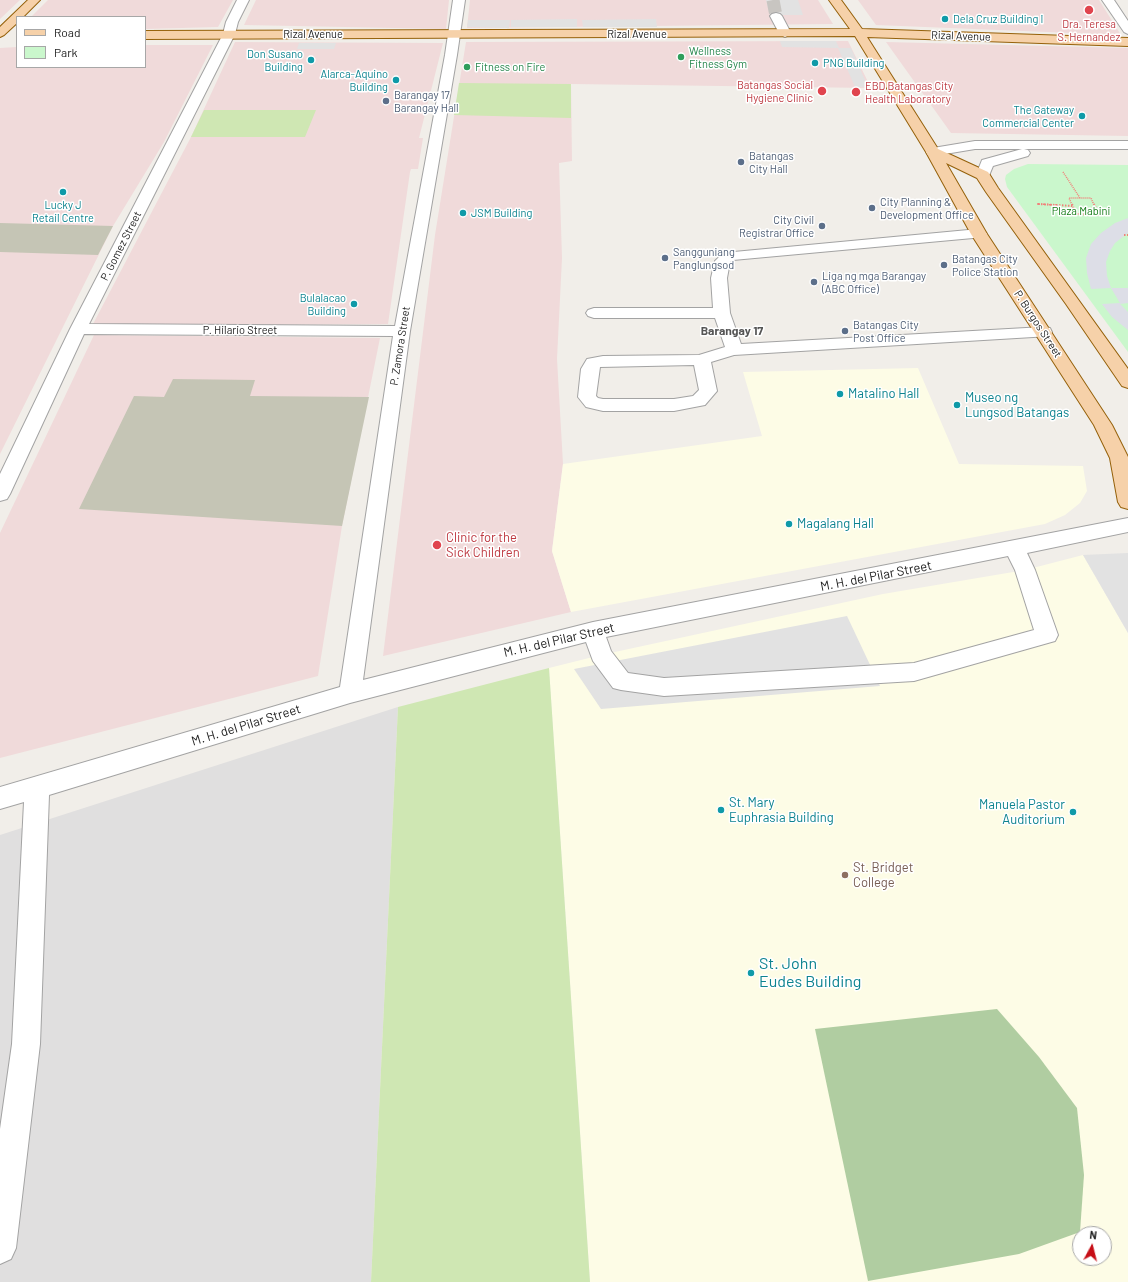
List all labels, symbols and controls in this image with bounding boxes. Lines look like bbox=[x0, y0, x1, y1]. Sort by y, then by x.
marker: Dra. Teresa S. Hernandez bbox=[1083, 4, 1095, 16]
place label: Dela Cruz Building I bbox=[953, 12, 1043, 26]
marker: Dela Cruz Building I bbox=[940, 14, 950, 24]
legend bbox=[16, 16, 146, 68]
place label: Dra. Teresa S. Hernandez bbox=[1058, 17, 1120, 43]
text: Road bbox=[54, 25, 81, 39]
street label: Rizal Avenue bbox=[283, 27, 343, 41]
street label: Rizal Avenue bbox=[607, 27, 667, 41]
street label: Rizal Avenue bbox=[931, 28, 991, 44]
place label: Wellness Fitness Gym bbox=[689, 44, 747, 70]
text: Park bbox=[54, 45, 78, 59]
place label: Don Susano Building bbox=[247, 47, 303, 73]
marker: Wellness Fitness Gym bbox=[676, 52, 686, 62]
marker: Don Susano Building bbox=[306, 55, 316, 65]
place label: PNG Building bbox=[823, 56, 884, 70]
marker: PNG Building bbox=[810, 58, 820, 68]
place label: Fitness on Fire bbox=[475, 60, 545, 74]
marker: Fitness on Fire bbox=[462, 62, 472, 72]
place label: Alarca-Aquino Building bbox=[320, 67, 388, 93]
marker: Alarca-Aquino Building bbox=[391, 75, 401, 85]
place label: Batangas Social Hygiene Clinic bbox=[737, 78, 813, 104]
place label: EBD Batangas City Health Laboratory bbox=[865, 79, 953, 105]
marker: Batangas Social Hygiene Clinic bbox=[816, 85, 828, 97]
marker: EBD Batangas City Health Laboratory bbox=[850, 86, 862, 98]
place label: Barangay 17 Barangay Hall bbox=[394, 88, 459, 114]
marker: Barangay 17 Barangay Hall bbox=[381, 96, 391, 106]
place label: The Gateway Commercial Center bbox=[982, 103, 1074, 129]
marker: The Gateway Commercial Center bbox=[1077, 111, 1087, 121]
place label: Batangas City Hall bbox=[749, 149, 794, 175]
marker: Batangas City Hall bbox=[736, 157, 746, 167]
marker: Lucky J Retail Centre bbox=[58, 187, 68, 197]
place label: City Planning & Development Office bbox=[880, 195, 974, 221]
place label: Lucky J Retail Centre bbox=[32, 198, 94, 224]
marker: City Planning & Development Office bbox=[867, 203, 877, 213]
park label: Plaza Mabini bbox=[1052, 204, 1110, 218]
place label: JSM Building bbox=[471, 206, 532, 220]
marker: JSM Building bbox=[458, 208, 468, 218]
street label: P. Gomez Street bbox=[98, 209, 144, 283]
place label: City Civil Registrar Office bbox=[739, 213, 814, 239]
marker: City Civil Registrar Office bbox=[817, 221, 827, 231]
place label: Sangguniang Panglungsod bbox=[673, 245, 735, 271]
place label: Batangas City Police Station bbox=[952, 252, 1018, 278]
marker: Sangguniang Panglungsod bbox=[660, 253, 670, 263]
marker: Batangas City Police Station bbox=[939, 260, 949, 270]
place label: Liga ng mga Barangay (ABC Office) bbox=[822, 269, 926, 295]
marker: Liga ng mga Barangay (ABC Office) bbox=[809, 277, 819, 287]
street label: P. Burgos Street bbox=[1011, 288, 1065, 360]
place label: Bulalacao Building bbox=[300, 291, 346, 317]
marker: Bulalacao Building bbox=[349, 299, 359, 309]
street label: P. Zamora Street bbox=[387, 306, 413, 386]
place label: Batangas City Post Office bbox=[853, 318, 919, 344]
street label: P. Hilario Street bbox=[203, 323, 277, 337]
district label: Barangay 17 bbox=[701, 324, 763, 338]
marker: Batangas City Post Office bbox=[840, 326, 850, 336]
place label: Matalino Hall bbox=[848, 386, 919, 402]
marker: Matalino Hall bbox=[835, 389, 845, 399]
place label: Museo ng Lungsod Batangas bbox=[965, 390, 1069, 421]
marker: Museo ng Lungsod Batangas bbox=[952, 400, 962, 410]
place label: Magalang Hall bbox=[797, 516, 874, 532]
marker: Magalang Hall bbox=[784, 519, 794, 529]
place label: Clinic for the Sick Children bbox=[446, 530, 520, 561]
marker: Clinic for the Sick Children bbox=[431, 539, 443, 551]
street label: M. H. del Pilar Street bbox=[819, 558, 933, 594]
street label: M. H. del Pilar Street bbox=[502, 620, 616, 660]
street label: M. H. del Pilar Street bbox=[190, 701, 302, 749]
place label: St. Mary Euphrasia Building bbox=[729, 795, 834, 826]
place label: Manuela Pastor Auditorium bbox=[979, 797, 1065, 828]
marker: St. Mary Euphrasia Building bbox=[716, 805, 726, 815]
marker: Manuela Pastor Auditorium bbox=[1068, 807, 1078, 817]
place label: St. Bridget College bbox=[853, 860, 913, 891]
marker: St. Bridget College bbox=[840, 870, 850, 880]
place label: St. John Eudes Building bbox=[759, 954, 861, 992]
marker: St. John Eudes Building bbox=[746, 968, 756, 978]
north arrow bbox=[1072, 1226, 1112, 1266]
text: N bbox=[1089, 1228, 1098, 1241]

